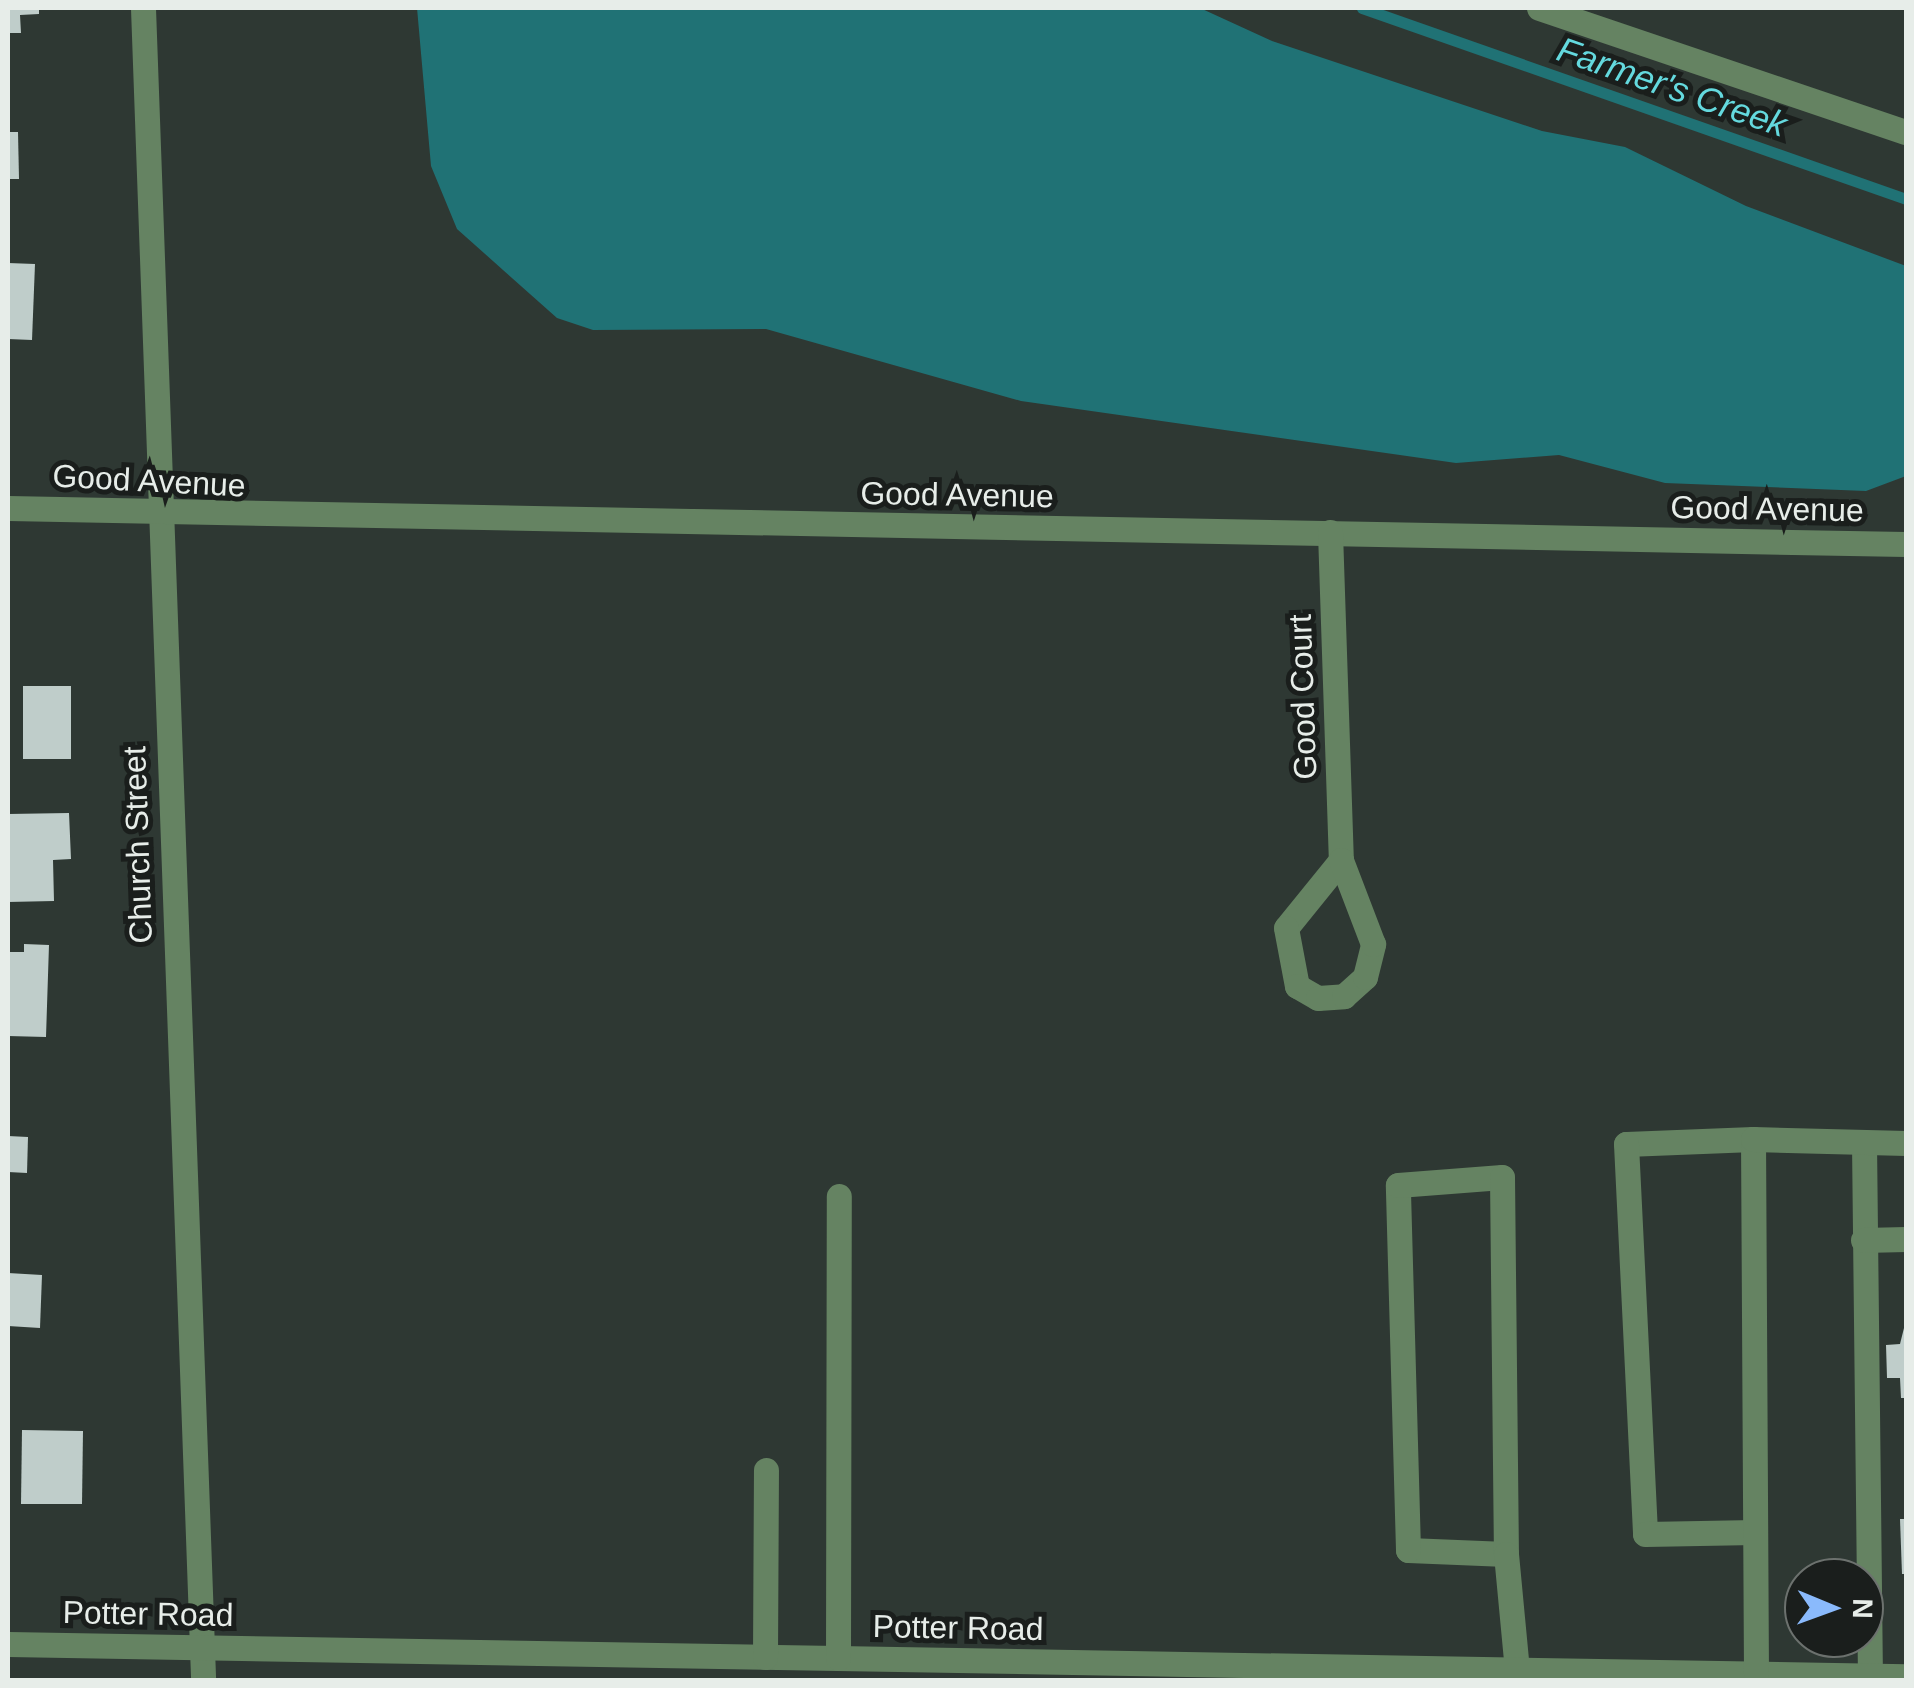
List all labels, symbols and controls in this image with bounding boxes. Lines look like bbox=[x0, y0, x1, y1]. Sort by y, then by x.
water label: Farmer's Creek bbox=[1552, 28, 1792, 146]
street label: Good Avenue bbox=[51, 457, 247, 505]
street label: Good Avenue bbox=[859, 474, 1055, 516]
street label: Good Avenue bbox=[1669, 488, 1865, 530]
street label: Good Court bbox=[1281, 614, 1325, 780]
street label: Church Street bbox=[115, 746, 161, 944]
north arrow bbox=[1784, 1558, 1884, 1658]
street label: Potter Road bbox=[62, 1593, 234, 1635]
text: N bbox=[1847, 1598, 1878, 1619]
street label: Potter Road bbox=[872, 1607, 1044, 1649]

